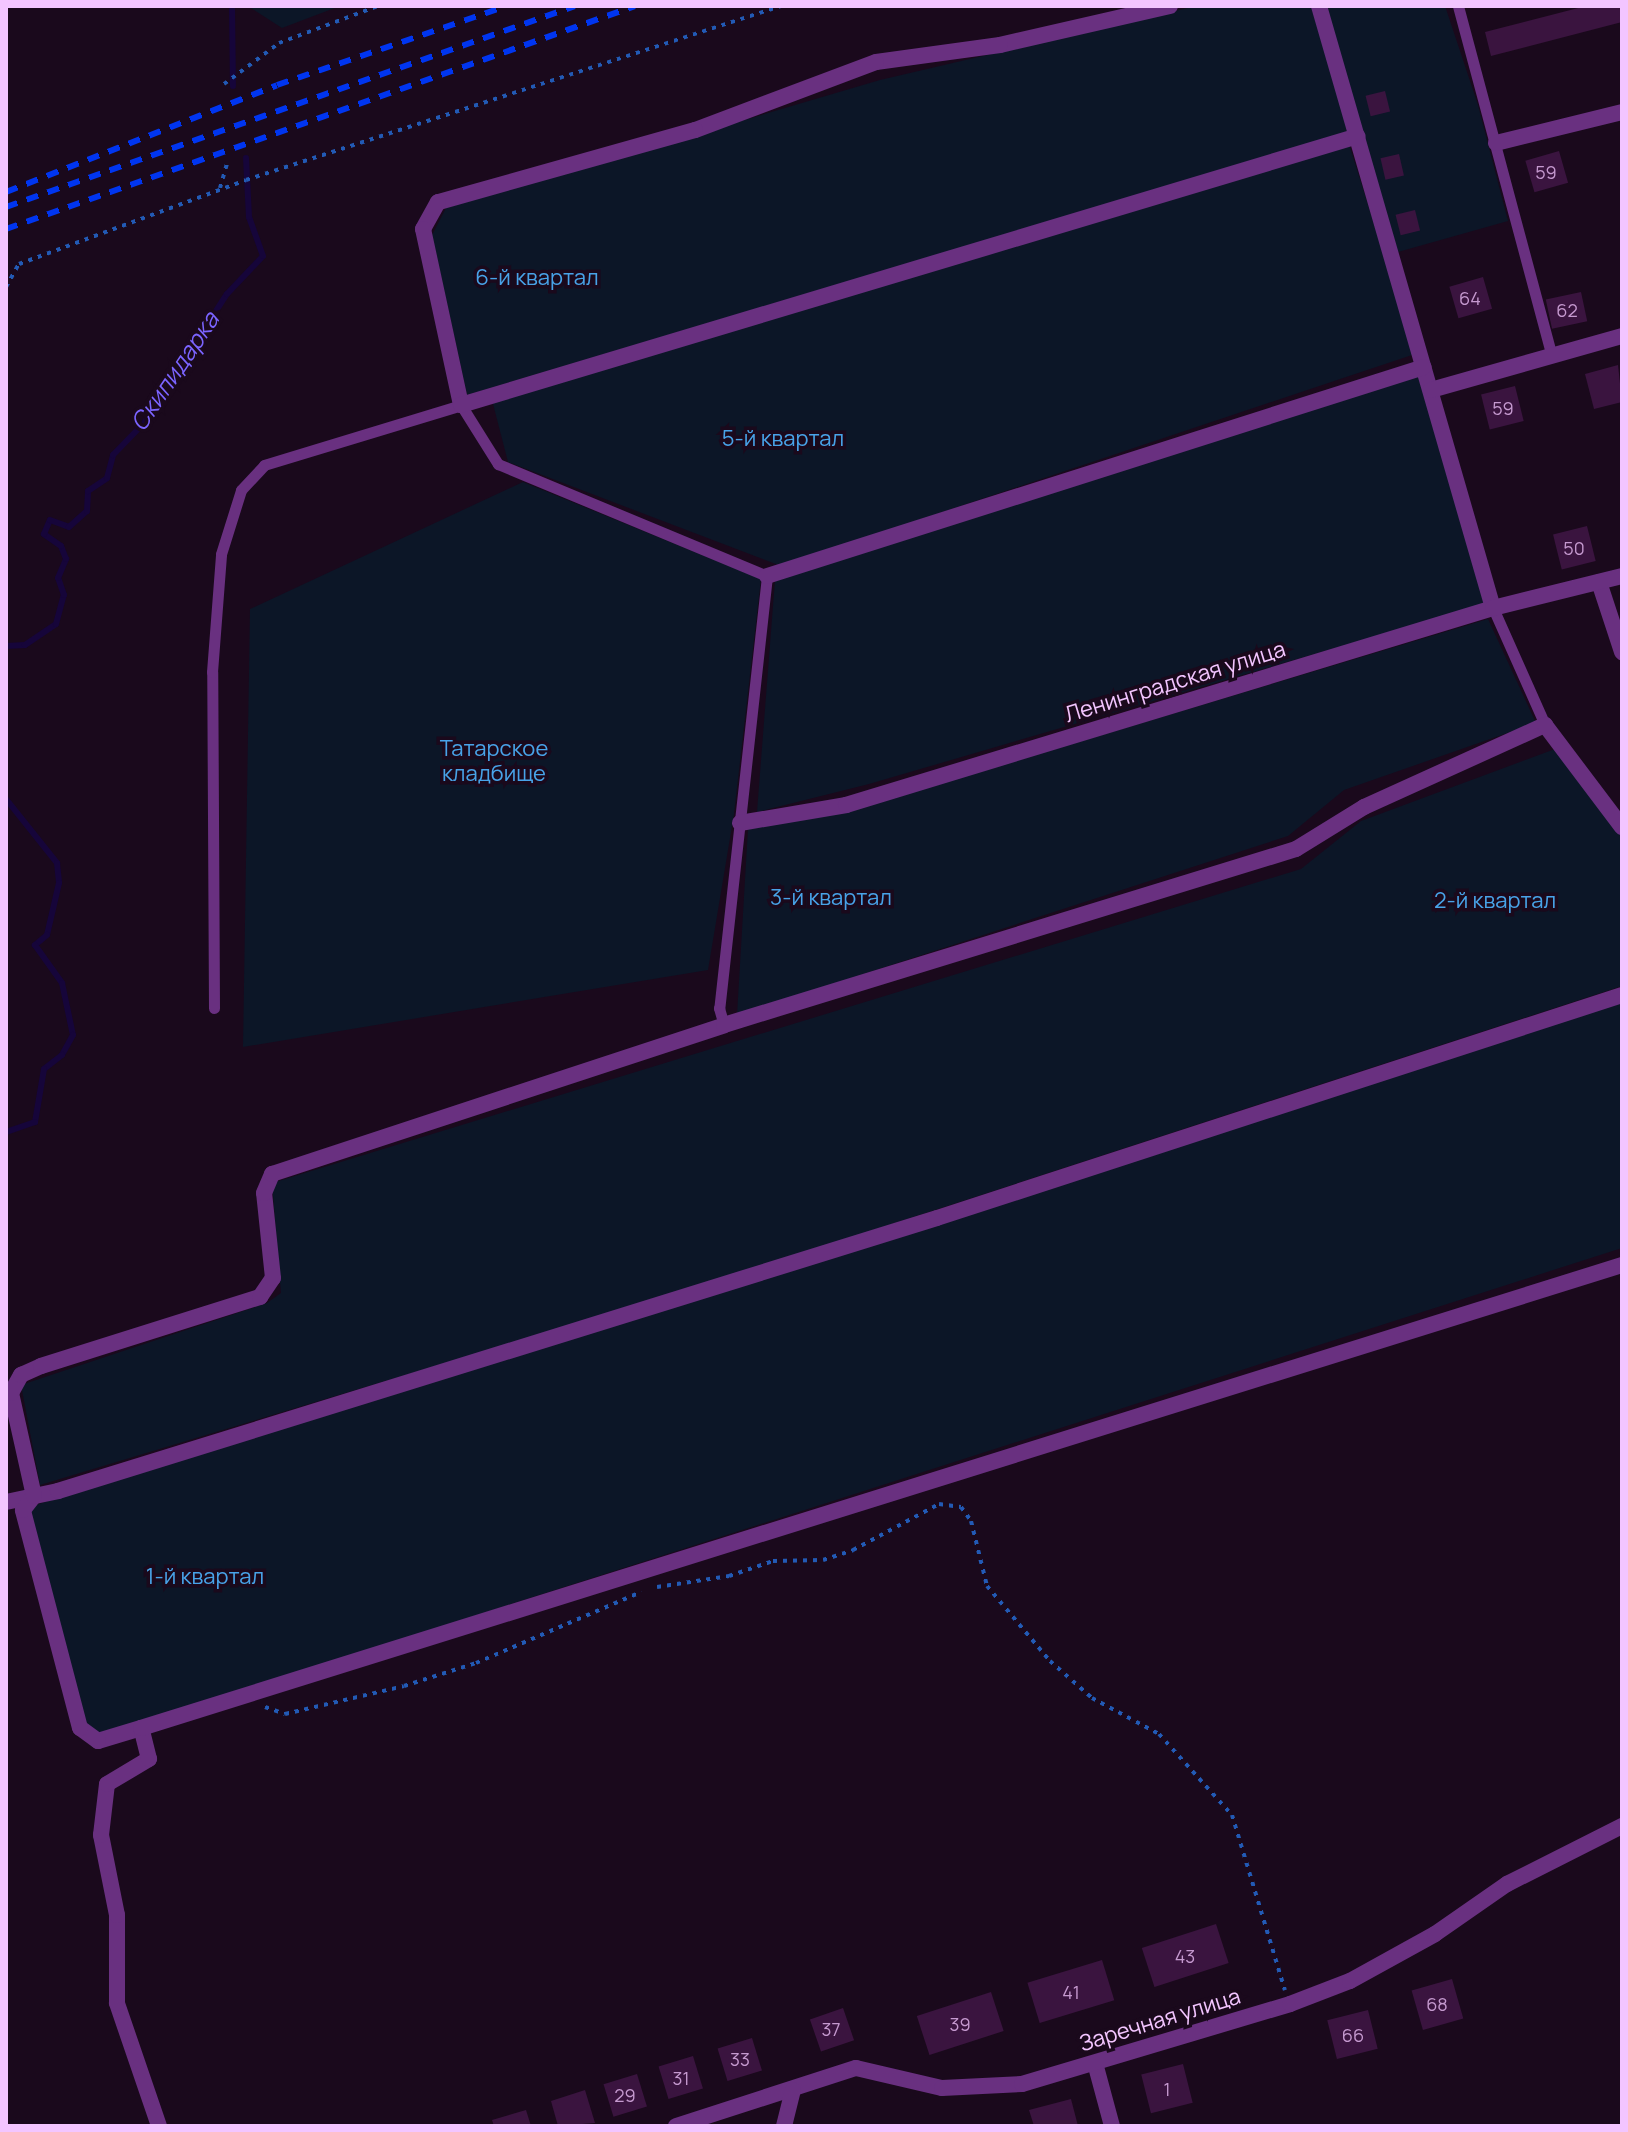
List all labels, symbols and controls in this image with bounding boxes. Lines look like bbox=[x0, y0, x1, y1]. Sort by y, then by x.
house number: 59 bbox=[1535, 161, 1557, 183]
park label: 6-й квартал bbox=[475, 265, 599, 291]
house number: 64 bbox=[1459, 287, 1481, 309]
house number: 62 bbox=[1556, 299, 1578, 321]
water label: Скипидарка bbox=[124, 306, 224, 436]
house number: 59 bbox=[1492, 397, 1514, 419]
park label: 5-й квартал bbox=[722, 426, 844, 452]
house number: 50 bbox=[1563, 537, 1585, 559]
street label: Ленинградская улица bbox=[1061, 636, 1289, 728]
park label: Татарское кладбище bbox=[440, 735, 548, 786]
park label: 3-й квартал bbox=[770, 885, 892, 911]
park label: 2-й квартал bbox=[1434, 888, 1556, 914]
park label: 1-й квартал bbox=[146, 1564, 264, 1590]
house number: 43 bbox=[1175, 1945, 1195, 1967]
house number: 41 bbox=[1062, 1981, 1080, 2003]
street label: Заречная улица bbox=[1076, 1983, 1244, 2057]
house number: 68 bbox=[1426, 1993, 1448, 2015]
house number: 39 bbox=[949, 2013, 971, 2035]
house number: 37 bbox=[822, 2018, 840, 2040]
house number: 66 bbox=[1342, 2024, 1364, 2046]
house number: 33 bbox=[730, 2048, 750, 2070]
house number: 31 bbox=[673, 2067, 689, 2089]
house number: 1 bbox=[1163, 2078, 1171, 2100]
house number: 29 bbox=[614, 2084, 636, 2106]

